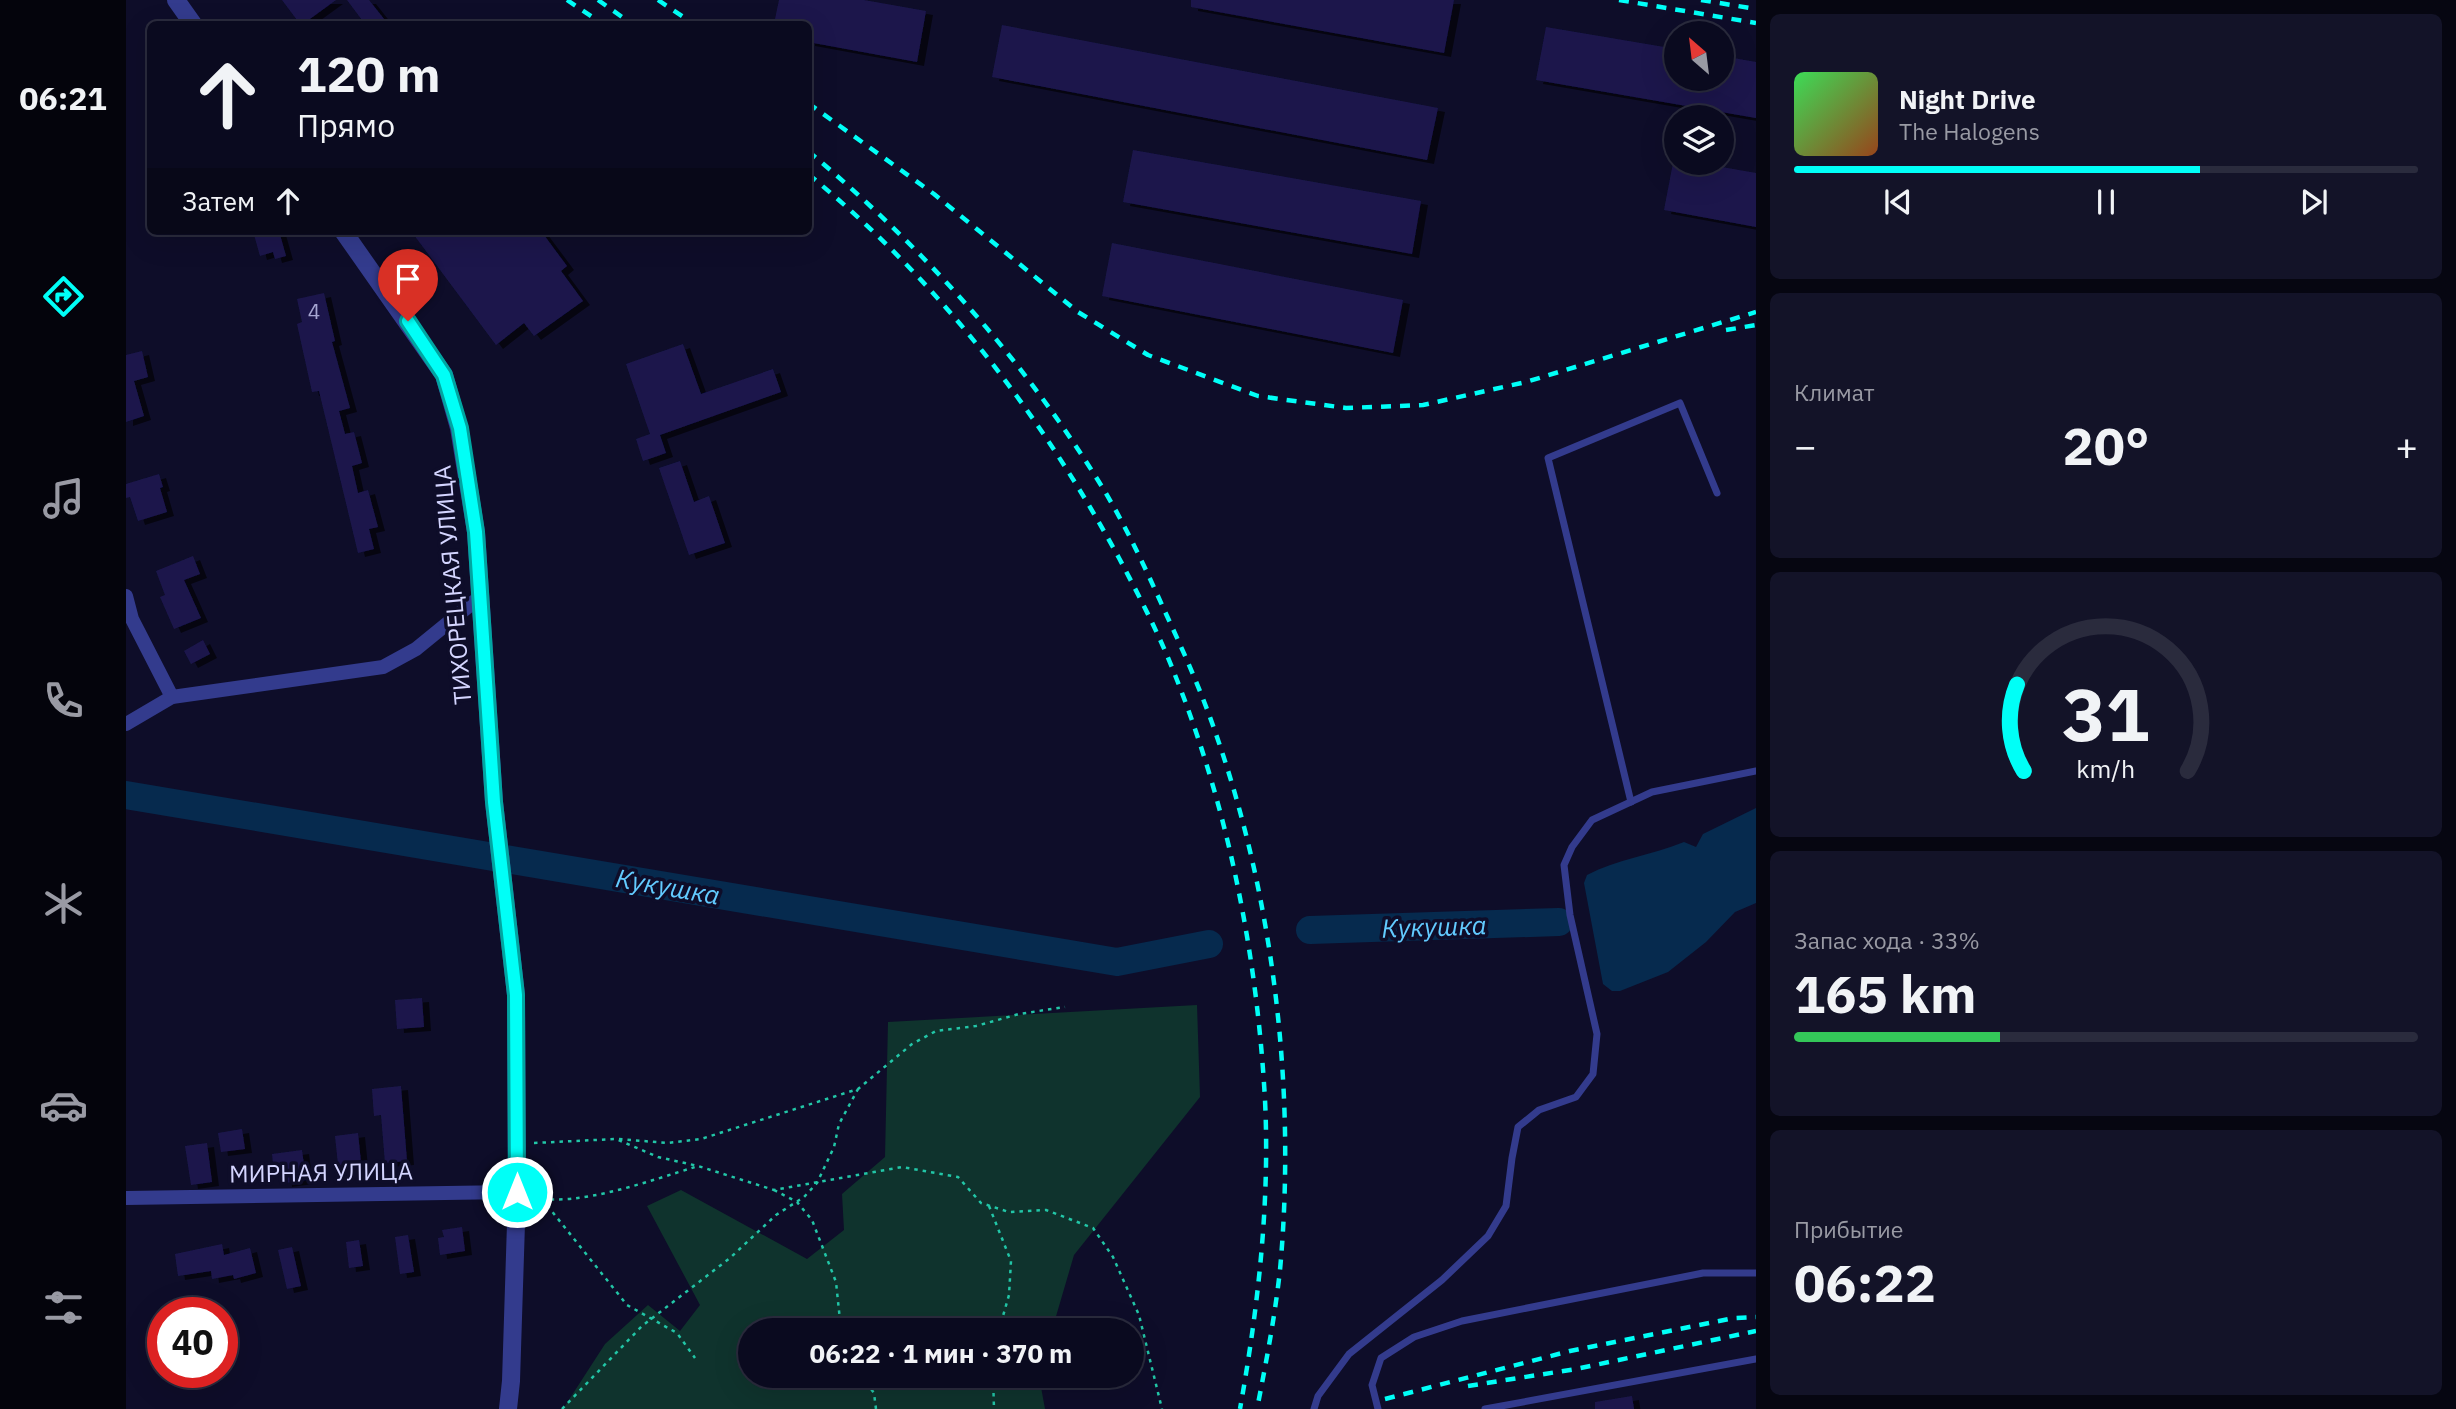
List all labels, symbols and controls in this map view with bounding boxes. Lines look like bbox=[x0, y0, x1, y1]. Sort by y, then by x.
north arrow bbox=[1664, 21, 1734, 91]
map controls bbox=[1664, 21, 1734, 175]
text: 120 m bbox=[297, 42, 441, 105]
icon: ahead bbox=[182, 49, 273, 140]
text: 06:21 bbox=[19, 77, 107, 119]
text: Night Drive bbox=[1899, 82, 2036, 116]
text: Прямо bbox=[297, 104, 395, 146]
button: layers bbox=[1664, 105, 1734, 175]
text: The Halogens bbox=[1899, 116, 2040, 146]
icon: ahead bbox=[269, 182, 307, 220]
icon: previous bbox=[1879, 183, 1917, 221]
icon: pause bbox=[2087, 183, 2125, 221]
icon: next bbox=[2295, 183, 2333, 221]
text: Затем bbox=[182, 184, 255, 218]
pin bbox=[378, 249, 438, 321]
icon: arrive bbox=[389, 260, 427, 298]
icon: directions bbox=[39, 272, 88, 321]
house number: 4 bbox=[308, 297, 320, 325]
text: Климат bbox=[1794, 377, 1875, 407]
text: 20° bbox=[2063, 412, 2149, 479]
text: − bbox=[1794, 421, 1817, 470]
text: + bbox=[2395, 421, 2418, 470]
street label: ТИХОРЕЦКАЯ УЛИЦА bbox=[426, 464, 478, 706]
icon: music bbox=[39, 474, 88, 523]
text: 31 bbox=[2062, 666, 2150, 761]
icon: phone bbox=[39, 676, 88, 725]
text: km/h bbox=[2077, 751, 2135, 784]
water label: Кукушка bbox=[613, 860, 723, 912]
icon: climate bbox=[39, 879, 88, 928]
water label: Кукушка bbox=[1381, 907, 1487, 945]
text: Запас хода · 33% bbox=[1794, 925, 1980, 955]
text: 165 km bbox=[1794, 960, 1976, 1027]
icon: car bbox=[39, 1081, 88, 1130]
street label: МИРНАЯ УЛИЦА bbox=[229, 1154, 413, 1190]
position arrow bbox=[480, 1155, 554, 1229]
text: Прибытие bbox=[1794, 1214, 1903, 1244]
text: 06:22 bbox=[1794, 1249, 1936, 1316]
icon: filters bbox=[39, 1283, 88, 1332]
speed limit sign: 40 bbox=[147, 1297, 238, 1388]
text: 06:22 · 1 мин · 370 m bbox=[810, 1336, 1072, 1370]

